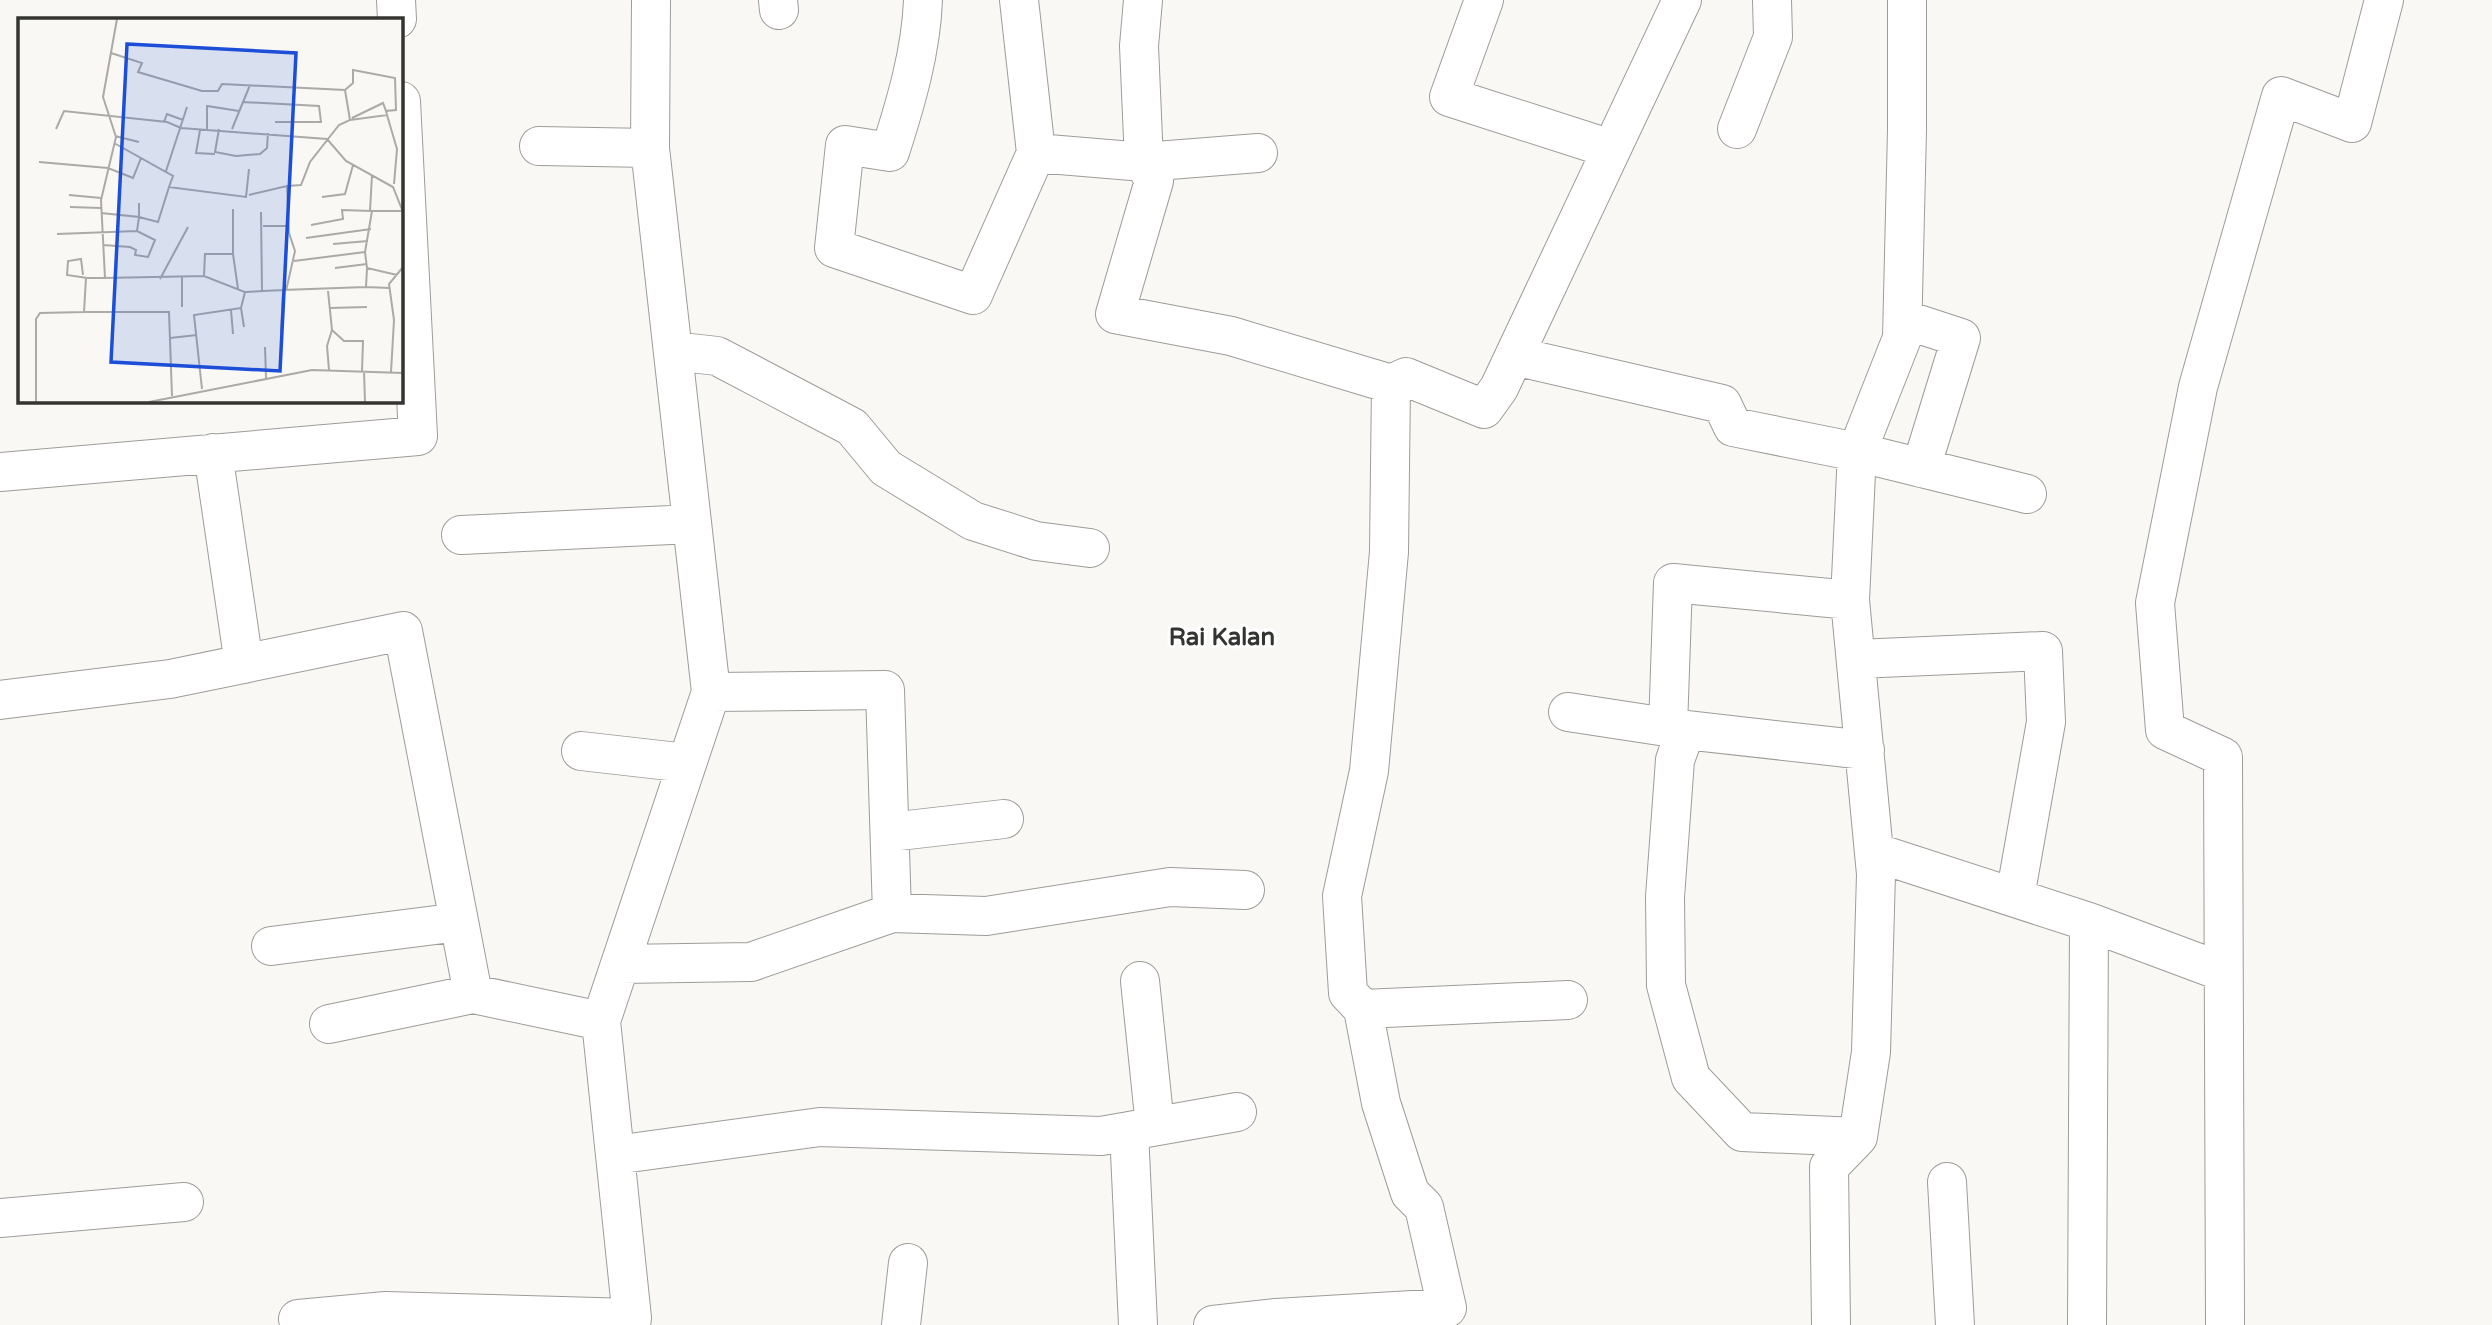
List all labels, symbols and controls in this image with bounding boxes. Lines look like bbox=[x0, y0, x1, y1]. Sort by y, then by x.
inset map bbox=[18, 18, 402, 402]
district label: Rai Kalan bbox=[1169, 623, 1275, 652]

